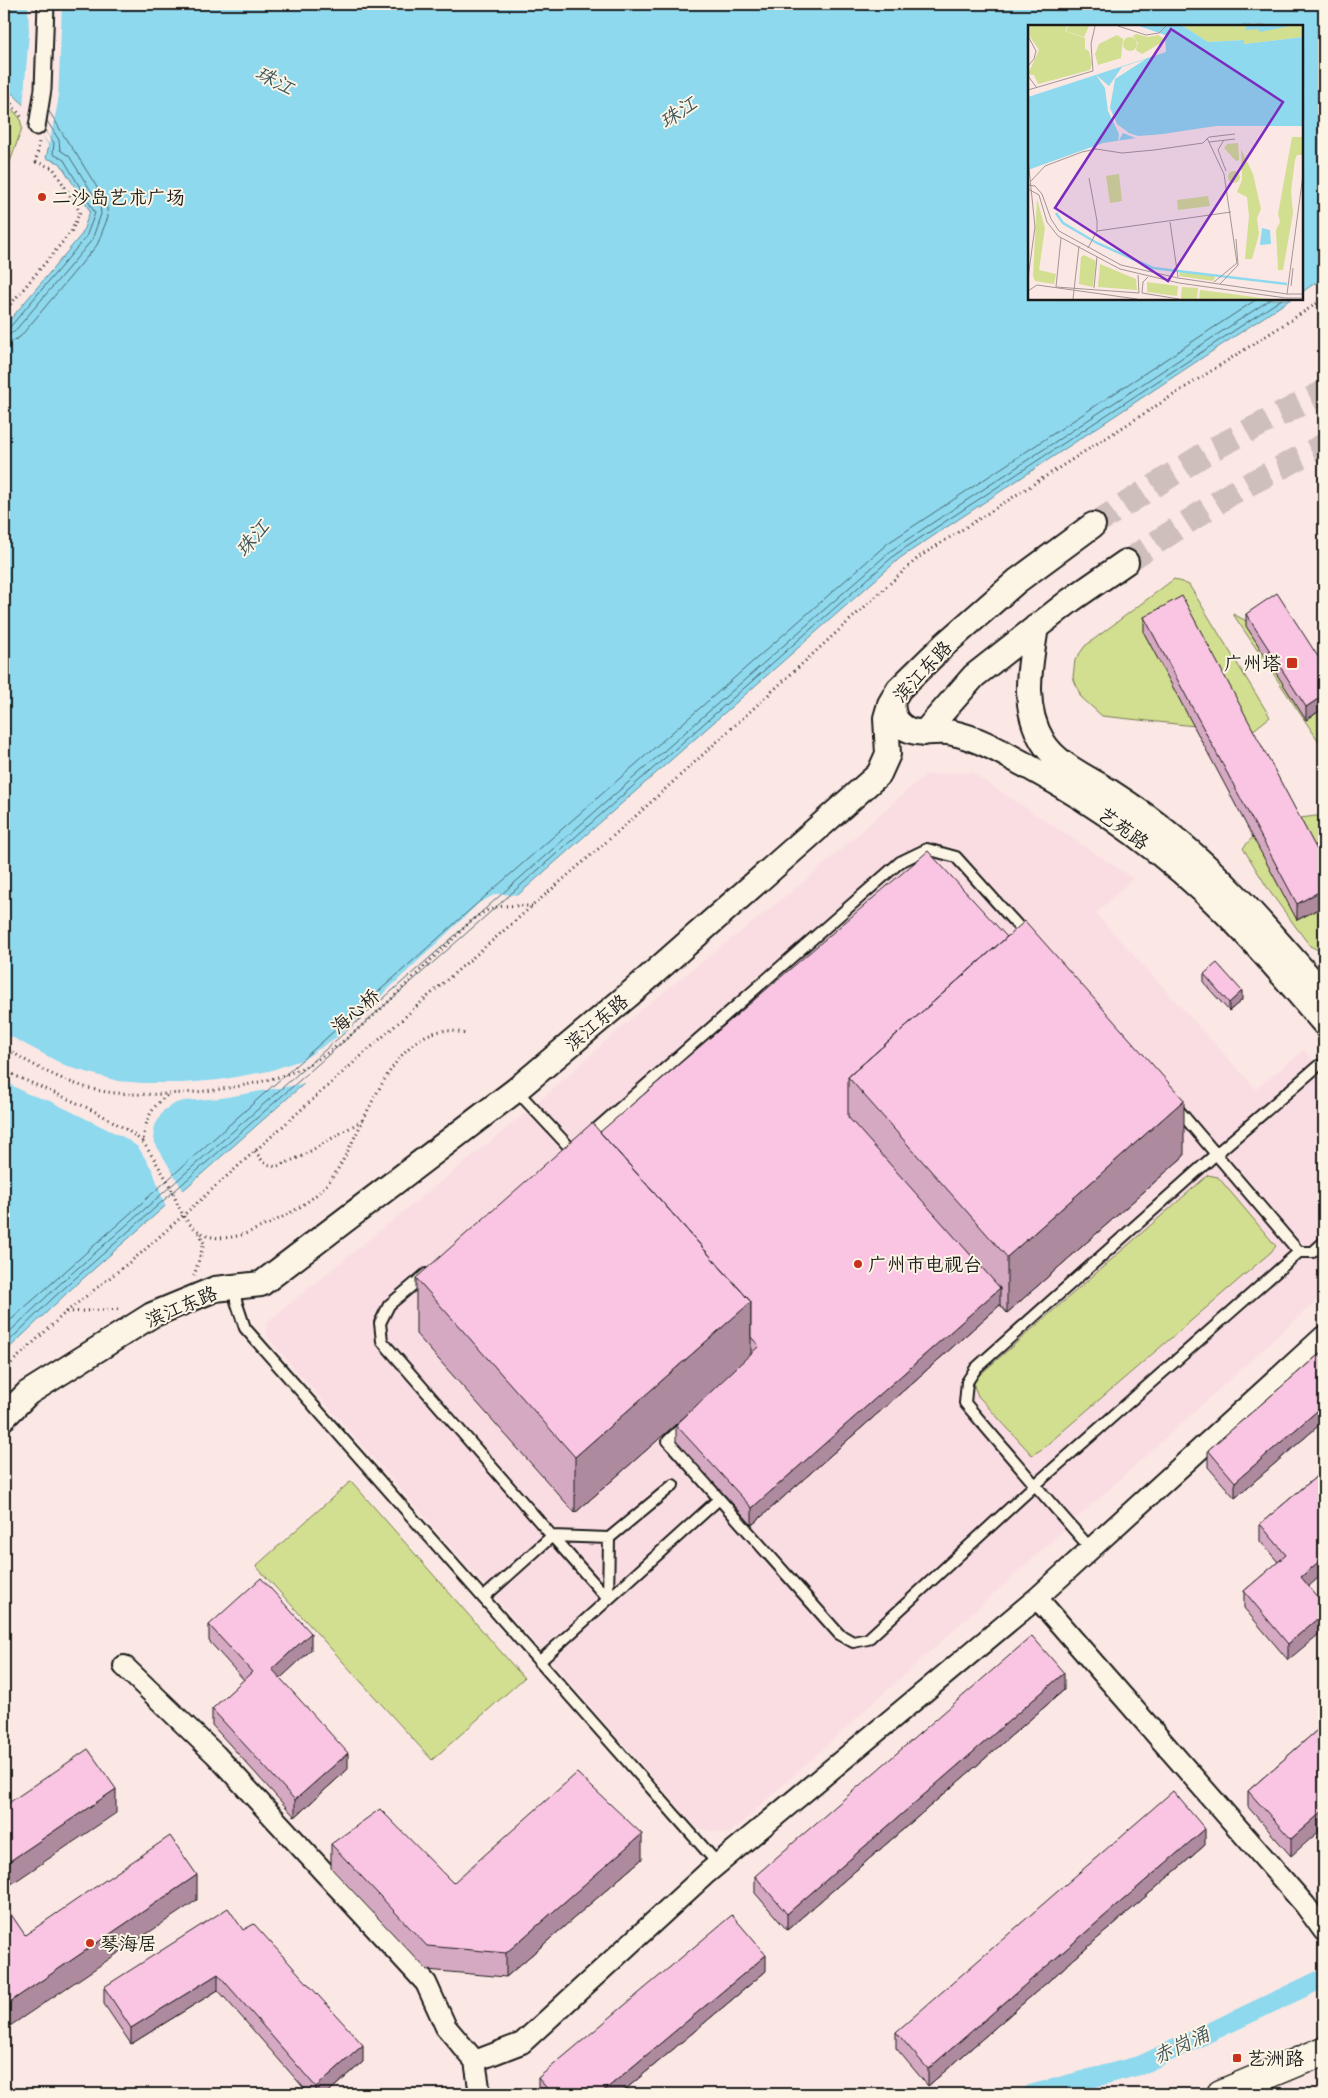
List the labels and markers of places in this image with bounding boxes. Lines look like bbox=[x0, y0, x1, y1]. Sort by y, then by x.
place label: 二沙岛艺术广场 bbox=[52, 184, 185, 210]
marker: 二沙岛艺术广场 bbox=[36, 191, 48, 203]
place label: 广州塔 bbox=[1224, 650, 1281, 676]
marker: 广州塔 bbox=[1285, 656, 1299, 670]
place label: 广州市电视台 bbox=[868, 1251, 982, 1277]
marker: 广州市电视台 bbox=[852, 1258, 864, 1270]
place label: 琴海居 bbox=[100, 1930, 157, 1956]
marker: 琴海居 bbox=[84, 1937, 96, 1949]
place label: 艺洲路 bbox=[1247, 2045, 1304, 2071]
marker: 艺洲路 bbox=[1231, 2052, 1243, 2064]

